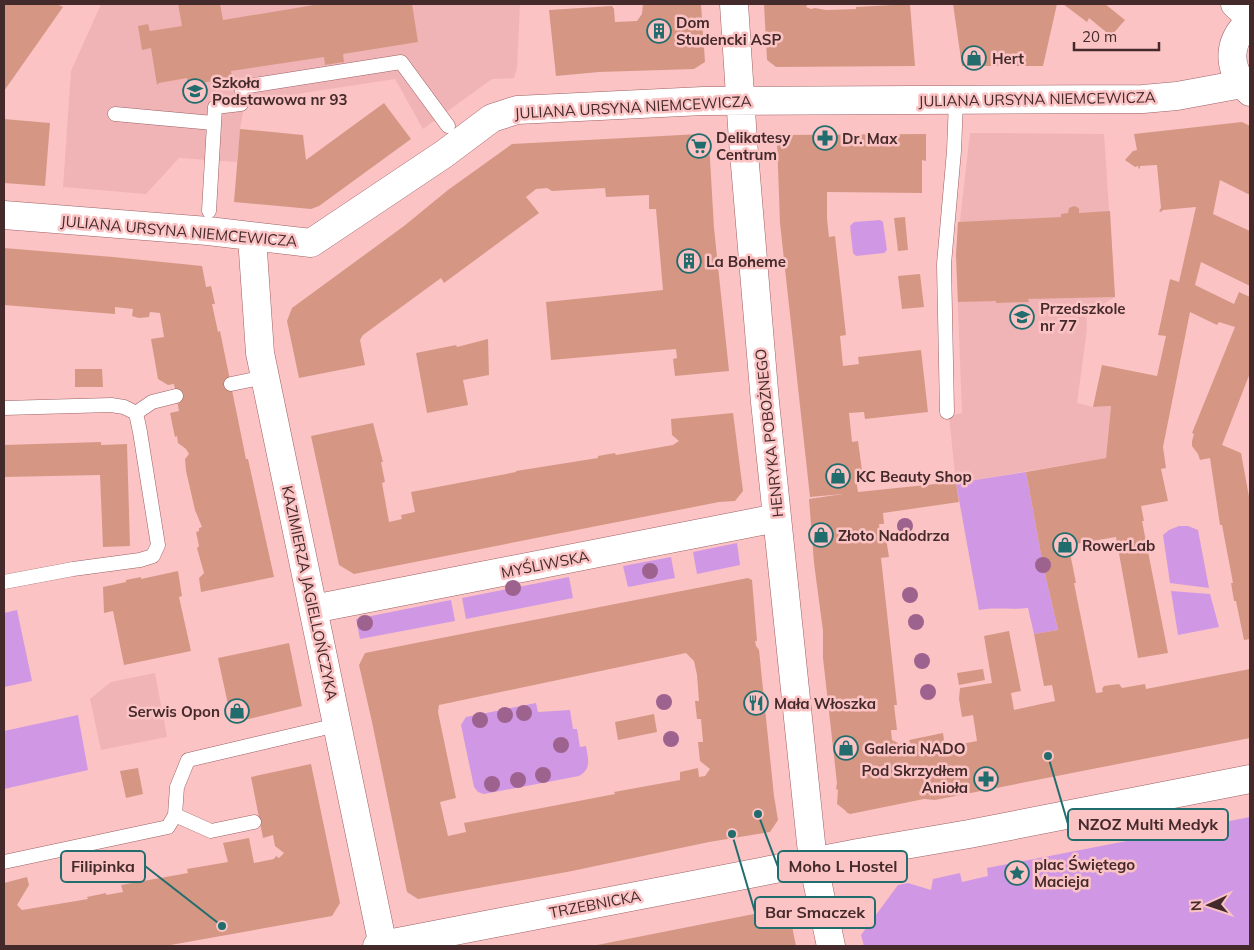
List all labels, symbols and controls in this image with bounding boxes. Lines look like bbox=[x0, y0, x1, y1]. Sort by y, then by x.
place label: Dom Studencki ASP bbox=[676, 13, 781, 49]
building icon: Dom Studencki ASP bbox=[646, 18, 672, 44]
scale bar bbox=[1074, 20, 1159, 52]
text: 20 m bbox=[1082, 27, 1117, 46]
shop icon: Hert bbox=[961, 45, 987, 71]
place label: Hert bbox=[992, 49, 1024, 68]
place label: Szkoła Podstawowa nr 93 bbox=[212, 73, 348, 109]
school or university icon: Szkoła Podstawowa nr 93 bbox=[182, 78, 208, 104]
street label: JULIANA URSYNA NIEMCEWICZA bbox=[918, 87, 1156, 111]
street label: JULIANA URSYNA NIEMCEWICZA bbox=[514, 91, 752, 123]
pharmacy icon: Dr. Max bbox=[812, 125, 838, 151]
place label: Delikatesy Centrum bbox=[716, 128, 791, 164]
place label: Dr. Max bbox=[842, 129, 898, 148]
supermarket icon: Delikatesy Centrum bbox=[686, 133, 712, 159]
street label: JULIANA URSYNA NIEMCEWICZA bbox=[60, 211, 298, 251]
building icon: La Boheme bbox=[676, 248, 702, 274]
place label: La Boheme bbox=[706, 252, 786, 271]
place label: Przedszkole nr 77 bbox=[1040, 299, 1126, 335]
school or university icon: Przedszkole nr 77 bbox=[1009, 304, 1035, 330]
street label: HENRYKA POBOŻNEGO bbox=[751, 348, 787, 518]
shop icon: KC Beauty Shop bbox=[825, 463, 851, 489]
place label: KC Beauty Shop bbox=[856, 467, 972, 486]
street label: KAZIMIERZA JAGIELLOŃCZYKA bbox=[278, 484, 342, 702]
shop icon: Złoto Nadodrza bbox=[808, 522, 834, 548]
place label: Złoto Nadodrza bbox=[838, 526, 950, 545]
shop icon: RowerLab bbox=[1052, 532, 1078, 558]
place label: RowerLab bbox=[1082, 536, 1155, 555]
street label: MYŚLIWSKA bbox=[500, 546, 590, 582]
restaurant icon: Mała Włoszka bbox=[743, 690, 769, 716]
place label: Mała Włoszka bbox=[774, 694, 876, 713]
shop icon: Serwis Opon bbox=[224, 698, 250, 724]
place label: Serwis Opon bbox=[128, 702, 220, 721]
shop icon: Galeria NADO bbox=[833, 735, 859, 761]
place label: Galeria NADO bbox=[864, 739, 966, 758]
place label: Pod Skrzydłem Anioła bbox=[861, 761, 968, 797]
pharmacy icon: Pod Skrzydłem Anioła bbox=[973, 766, 999, 792]
callout: NZOZ Multi Medyk bbox=[1068, 809, 1228, 840]
text: NZOZ Multi Medyk bbox=[1078, 814, 1219, 834]
callout: Filipinka bbox=[61, 851, 145, 882]
callout: Moho L Hostel bbox=[778, 851, 907, 882]
place label: plac Świętego Macieja bbox=[1034, 855, 1135, 891]
text: Filipinka bbox=[71, 856, 135, 876]
text: Moho L Hostel bbox=[789, 856, 897, 876]
place icon: plac Świętego Macieja bbox=[1004, 860, 1030, 886]
north arrow bbox=[1184, 880, 1234, 930]
street label: TRZEBNICKA bbox=[548, 886, 642, 922]
callout: Bar Smaczek bbox=[755, 897, 875, 928]
text: N bbox=[1187, 900, 1205, 911]
text: Bar Smaczek bbox=[765, 902, 866, 922]

